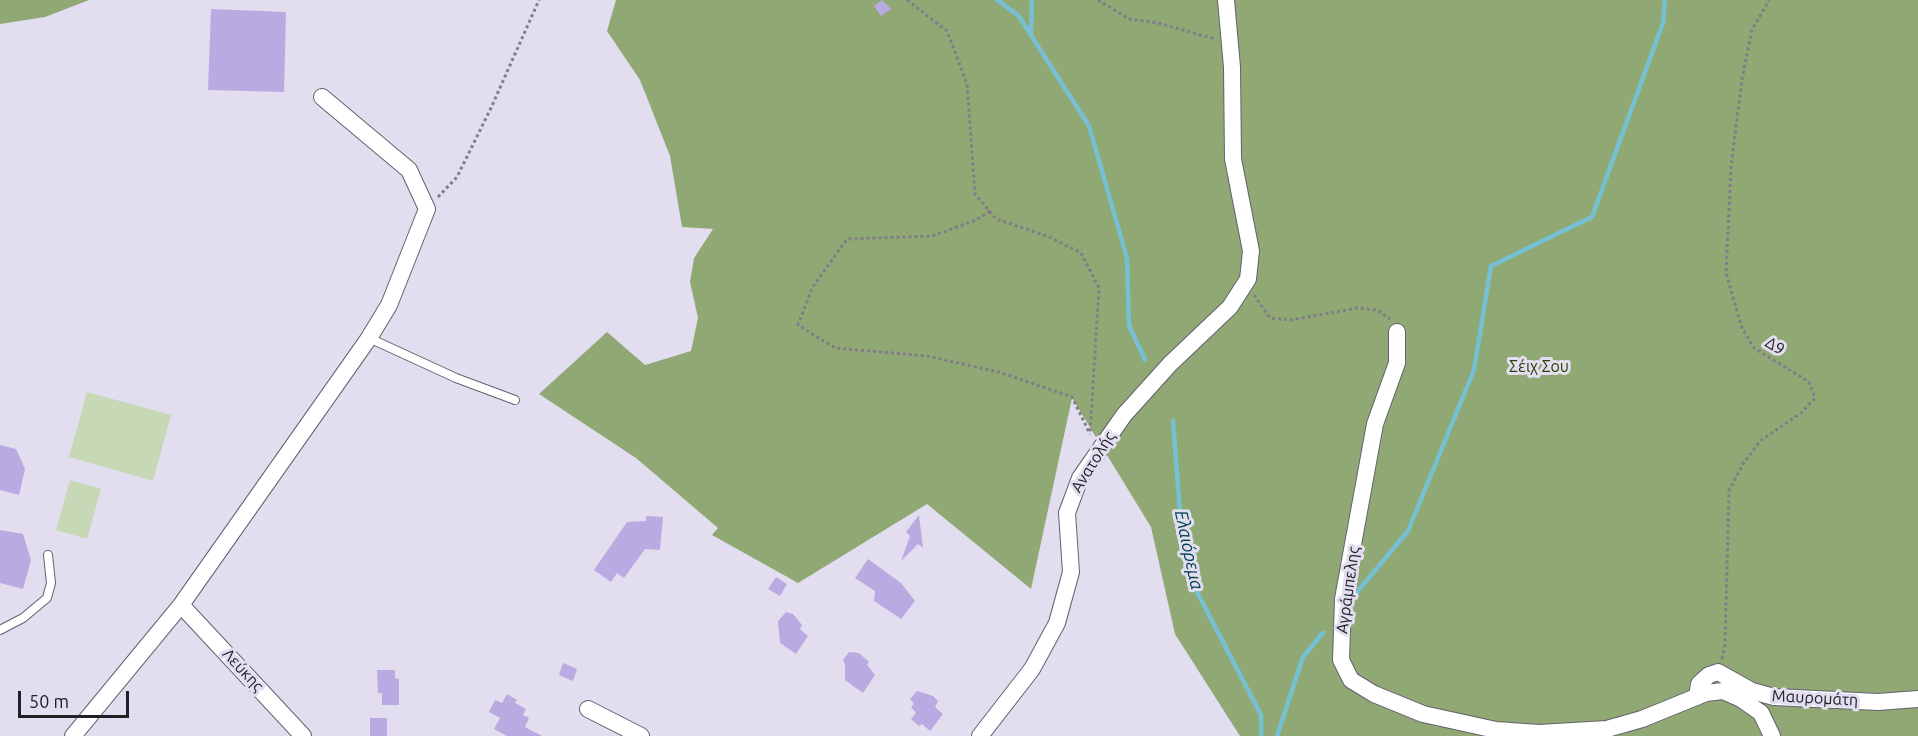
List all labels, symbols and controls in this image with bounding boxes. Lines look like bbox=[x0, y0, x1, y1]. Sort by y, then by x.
street label: Δ9 bbox=[1762, 333, 1788, 359]
park label: Σέιχ Σου bbox=[1509, 357, 1569, 377]
street label: Ανατολής bbox=[1067, 428, 1119, 496]
water label: Ελαιόρεμα bbox=[1170, 508, 1208, 592]
street label: Αγράμπελης bbox=[1332, 545, 1364, 635]
street label: Λεύκης bbox=[218, 644, 268, 696]
scale bar bbox=[21, 679, 132, 717]
street label: Μαυρομάτη bbox=[1771, 686, 1859, 710]
text: 50 m bbox=[29, 691, 69, 711]

